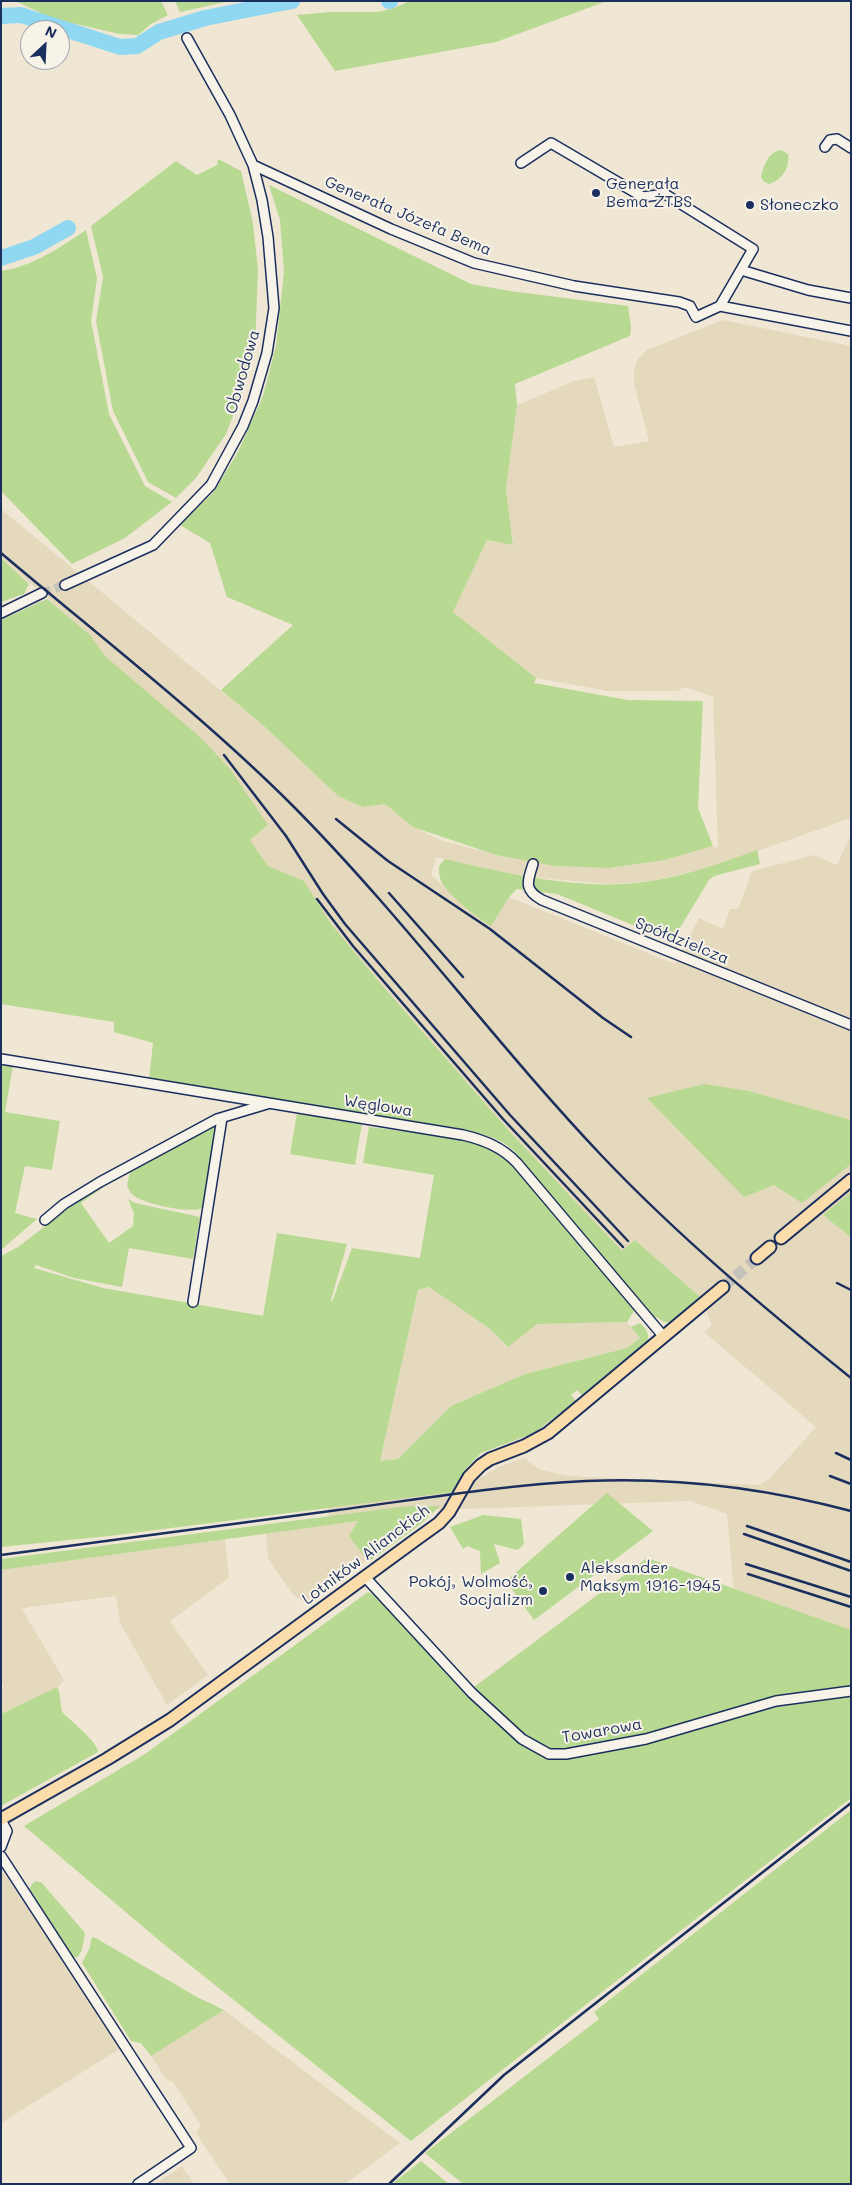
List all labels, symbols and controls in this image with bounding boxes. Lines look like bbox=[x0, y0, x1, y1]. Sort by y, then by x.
north arrow bbox=[20, 20, 70, 70]
text: N bbox=[42, 21, 60, 43]
street label: Generała Józefa Bema bbox=[322, 172, 494, 260]
place label: Generała Bema ŻTBS bbox=[606, 174, 692, 212]
marker: Generała Bema ŻTBS bbox=[590, 187, 602, 199]
place label: Słoneczko bbox=[760, 195, 839, 215]
marker: Słoneczko bbox=[744, 199, 756, 211]
street label: Obwodowa bbox=[222, 328, 264, 416]
street label: Spółdzielcza bbox=[632, 913, 732, 969]
street label: Węglowa bbox=[342, 1091, 414, 1121]
street label: Lotników Alianckich bbox=[299, 1501, 433, 1609]
place label: Aleksander Maksym 1916-1945 bbox=[580, 1558, 721, 1596]
marker: Aleksander Maksym 1916-1945 bbox=[564, 1571, 576, 1583]
place label: Pokój, Wolmość, Socjalizm bbox=[409, 1572, 533, 1610]
marker: Pokój, Wolmość, Socjalizm bbox=[537, 1585, 549, 1597]
street label: Towarowa bbox=[561, 1715, 643, 1747]

